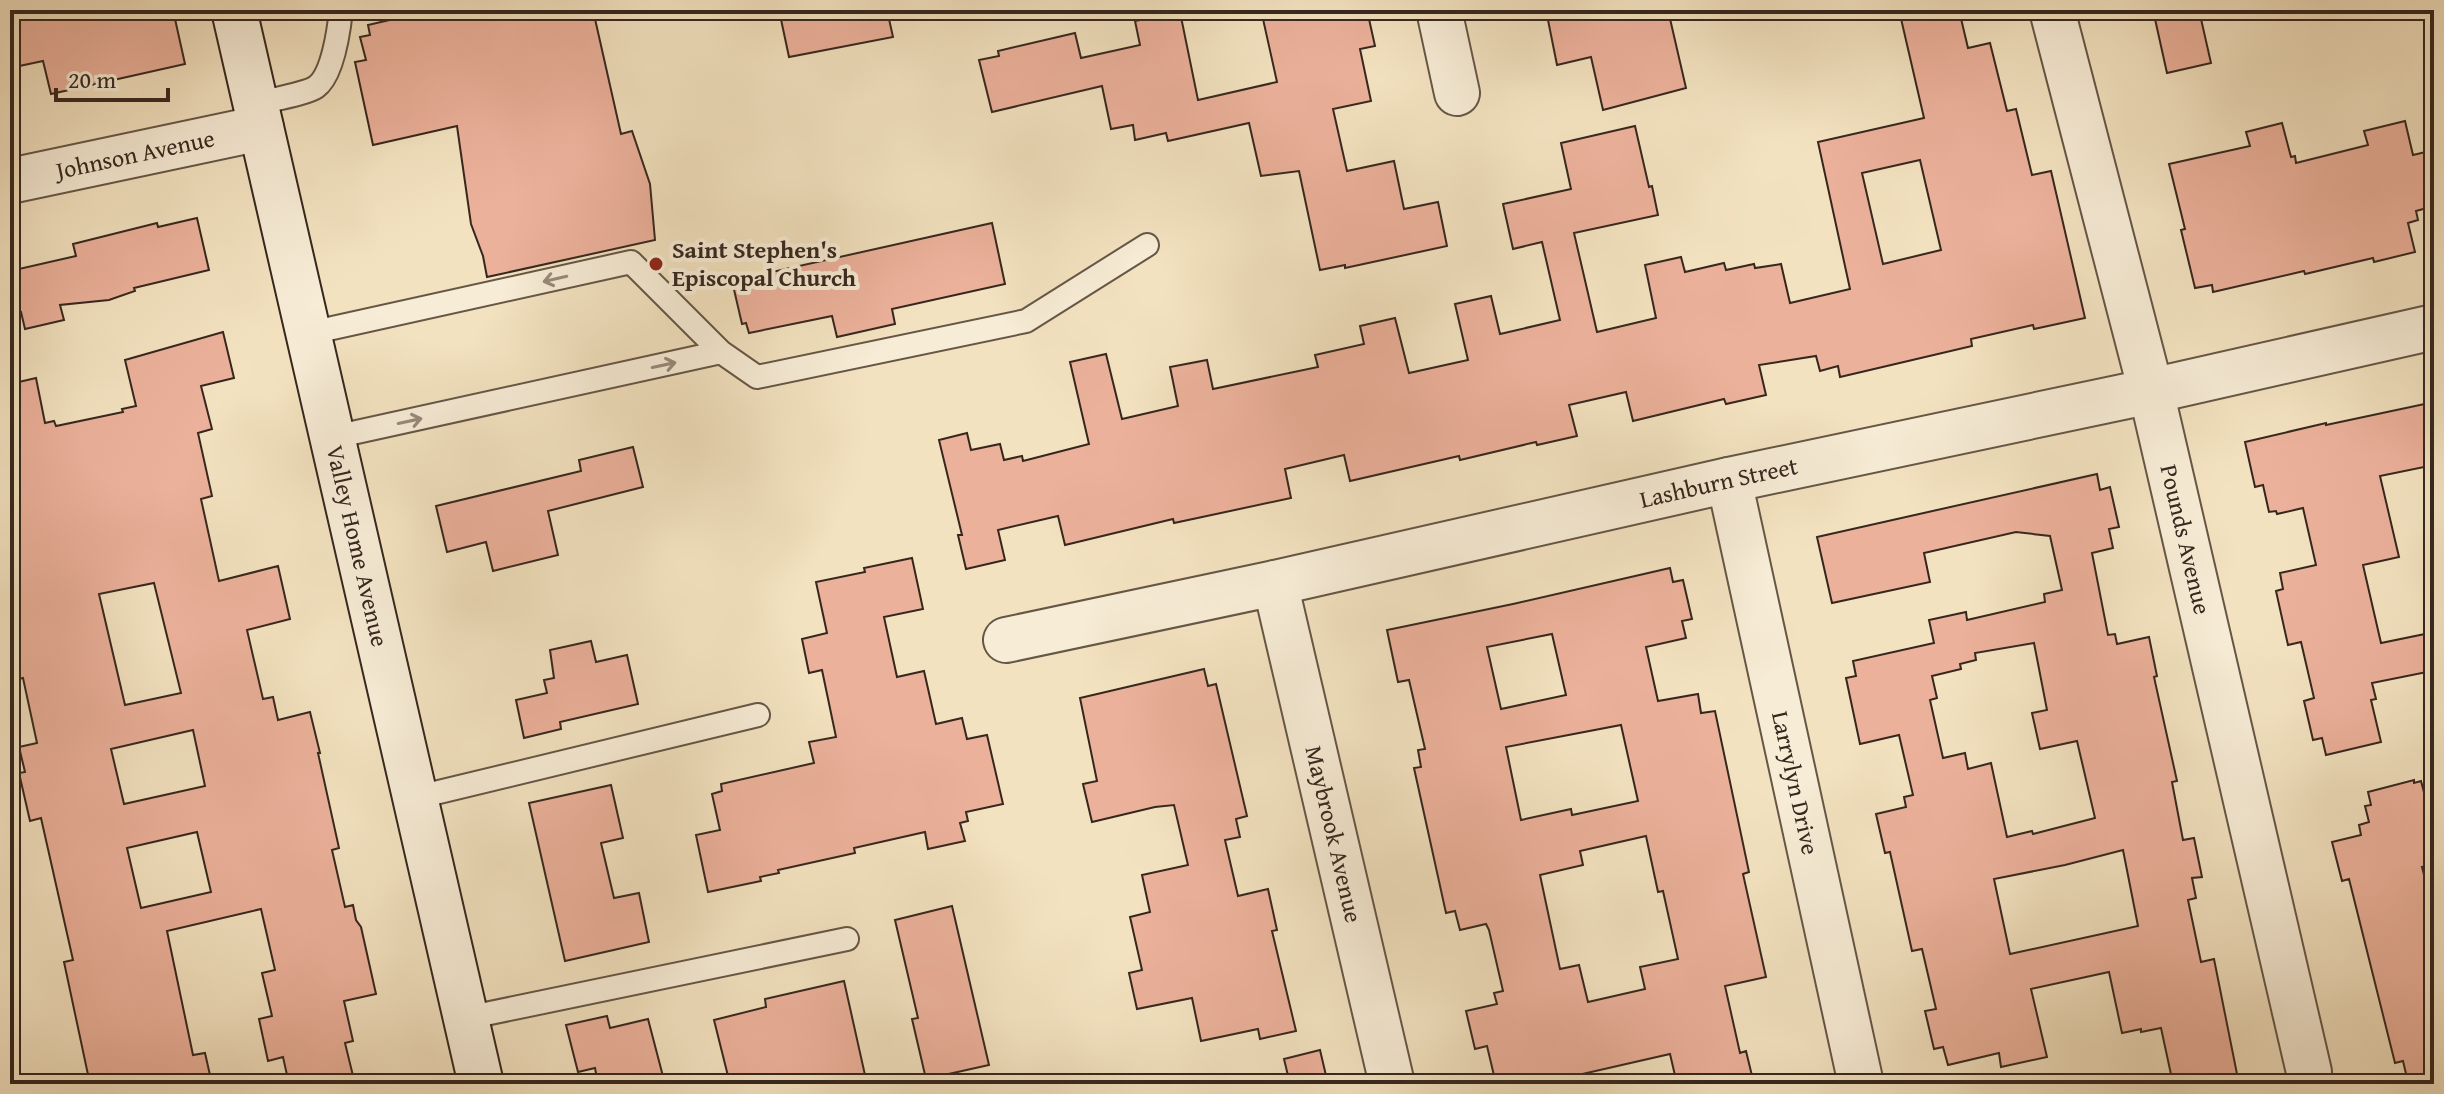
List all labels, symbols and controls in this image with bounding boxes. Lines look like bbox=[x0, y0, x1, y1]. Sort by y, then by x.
scale bar bbox=[56, 52, 168, 102]
text: 20 m bbox=[68, 62, 116, 97]
street label: Johnson Avenue bbox=[50, 120, 218, 188]
place label: Saint Stephen's Episcopal Church bbox=[672, 232, 856, 295]
marker: Saint Stephen's Episcopal Church bbox=[647, 255, 665, 273]
one-way arrow bbox=[542, 272, 568, 287]
one-way arrow bbox=[651, 357, 676, 372]
one-way arrow bbox=[397, 413, 422, 428]
street label: Valley Home Avenue bbox=[318, 442, 398, 650]
street label: Lashburn Street bbox=[1636, 448, 1801, 517]
street label: Pounds Avenue bbox=[2152, 461, 2220, 618]
street label: Larrylyn Drive bbox=[1763, 708, 1828, 858]
street label: Maybrook Avenue bbox=[1297, 742, 1372, 926]

